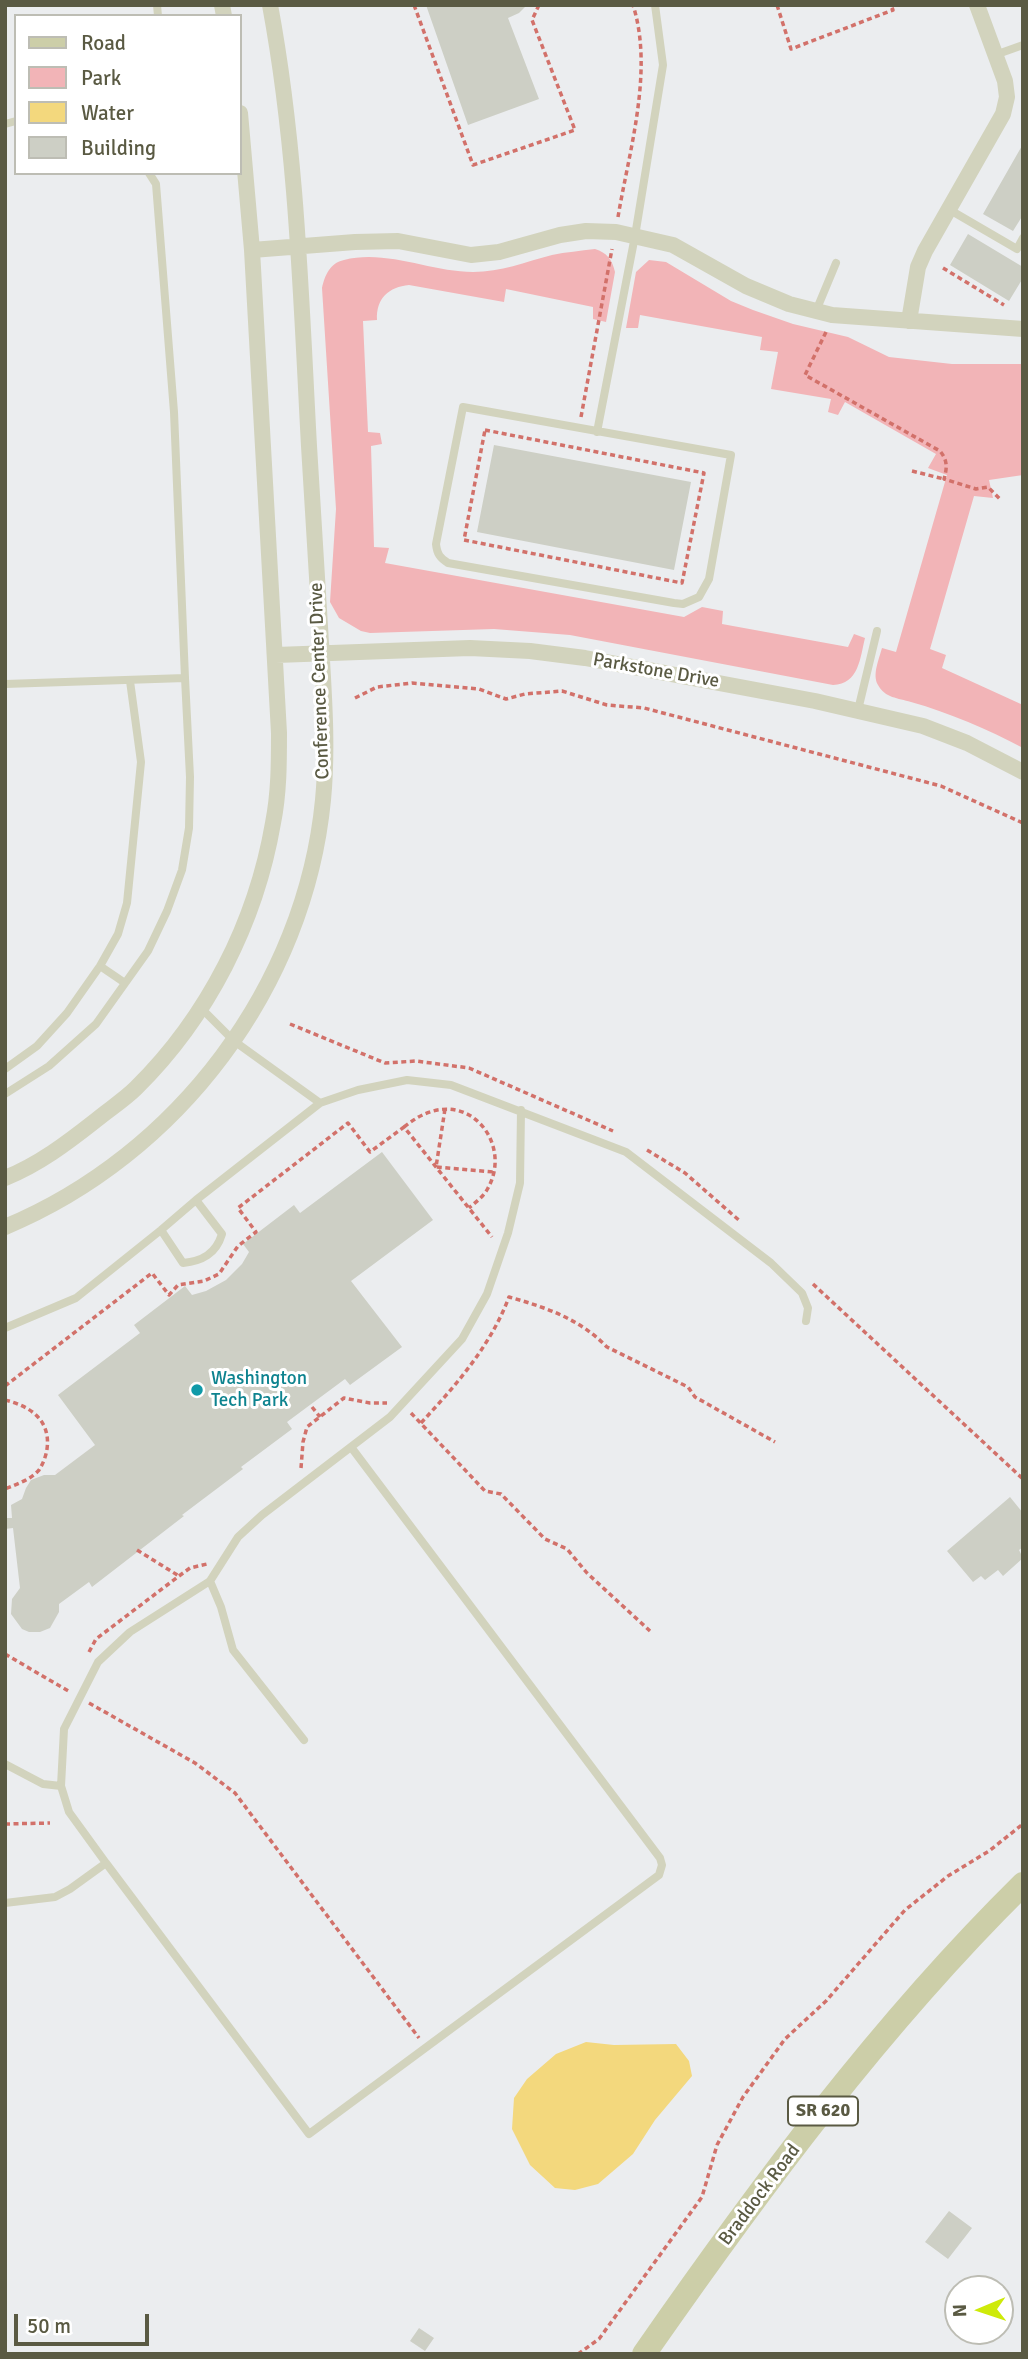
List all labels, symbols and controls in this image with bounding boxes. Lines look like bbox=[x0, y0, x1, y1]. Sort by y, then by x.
legend bbox=[14, 14, 242, 175]
text: Road bbox=[81, 30, 126, 56]
text: Park bbox=[81, 65, 121, 91]
text: Water bbox=[81, 100, 134, 126]
text: Building bbox=[81, 135, 156, 161]
street label: Conference Center Drive bbox=[305, 582, 335, 780]
street label: Parkstone Drive bbox=[591, 649, 721, 693]
place label: Washington Tech Park bbox=[211, 1368, 307, 1412]
marker: Washington Tech Park bbox=[189, 1382, 205, 1398]
road number: SR 620 bbox=[788, 2096, 858, 2126]
street label: Braddock Road bbox=[714, 2140, 806, 2250]
north arrow bbox=[944, 2275, 1014, 2345]
scale bar bbox=[18, 2300, 152, 2344]
text: N bbox=[948, 2304, 972, 2318]
text: 50 m bbox=[27, 2313, 71, 2339]

